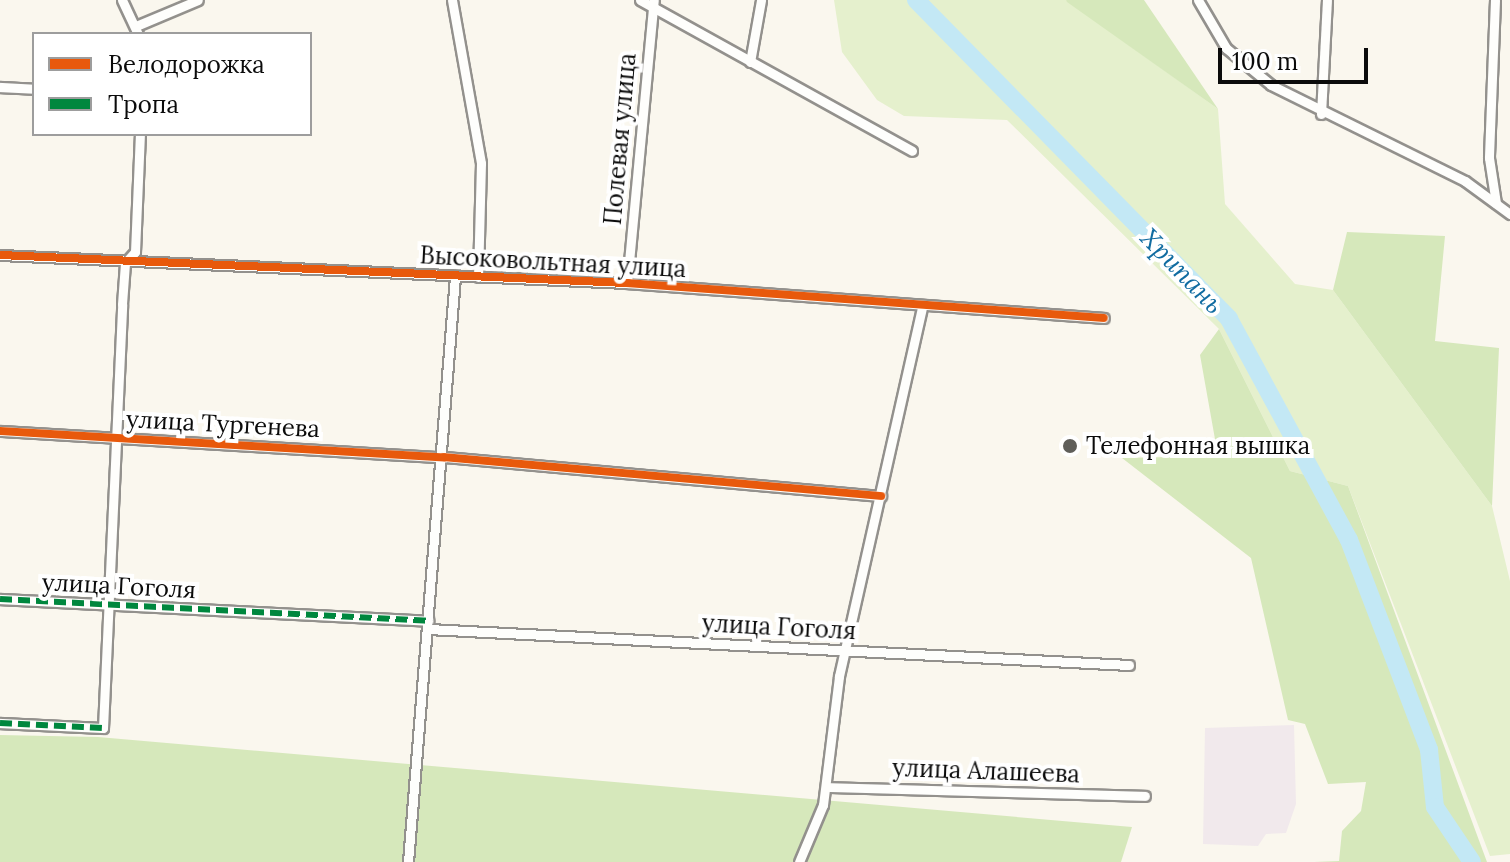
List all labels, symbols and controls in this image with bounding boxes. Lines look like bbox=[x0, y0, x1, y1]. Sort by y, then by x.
legend bbox=[32, 32, 312, 136]
scale bar bbox=[1222, 32, 1372, 82]
text: 100 m bbox=[1232, 46, 1298, 77]
text: Велодорожка bbox=[108, 49, 265, 80]
street label: Полевая улица bbox=[598, 52, 642, 226]
text: Тропа bbox=[108, 89, 179, 120]
water label: Хрипань bbox=[1134, 222, 1230, 320]
street label: Высоковольтная улица bbox=[419, 241, 687, 283]
street label: улица Тургенева bbox=[125, 405, 321, 443]
place label: Телефонная вышка bbox=[1086, 432, 1310, 460]
marker: Телефонная вышка bbox=[1061, 437, 1079, 455]
street label: улица Гоголя bbox=[41, 568, 197, 604]
street label: улица Гоголя bbox=[701, 609, 857, 645]
street label: улица Алашеева bbox=[892, 753, 1080, 789]

